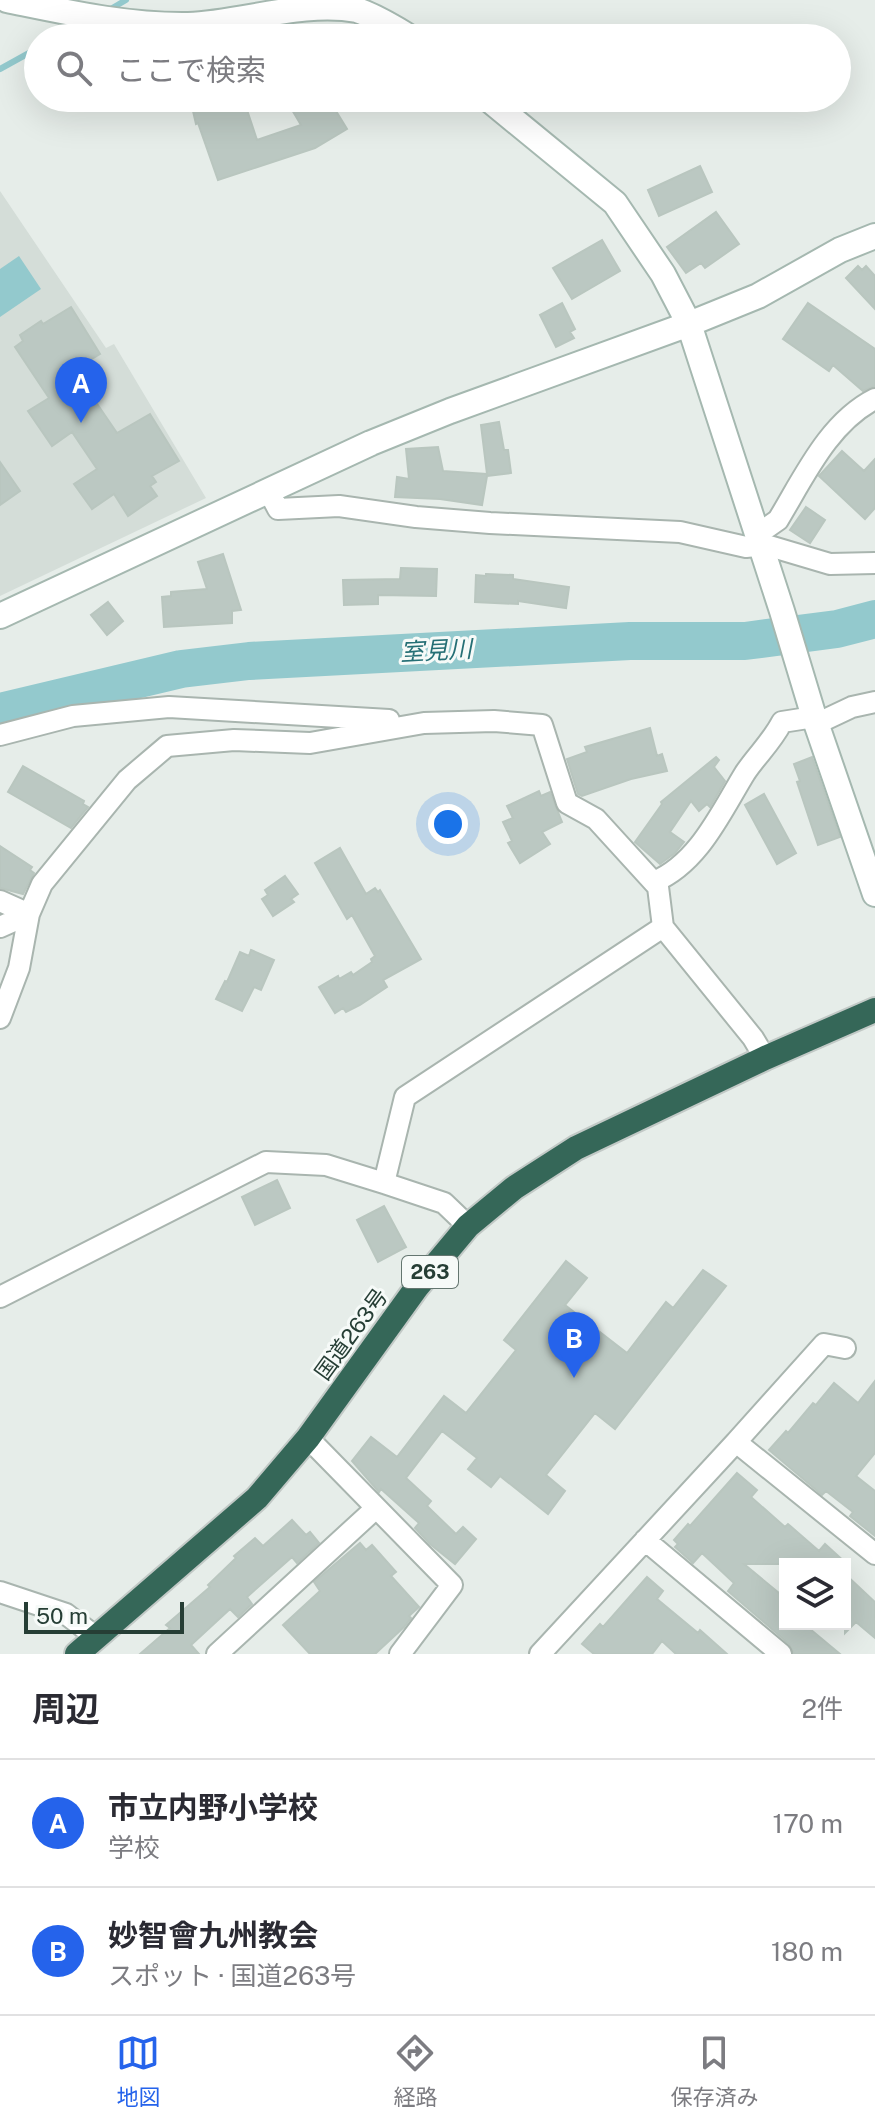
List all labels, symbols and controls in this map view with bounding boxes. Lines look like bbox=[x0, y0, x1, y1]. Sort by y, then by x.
search box bbox=[24, 24, 851, 112]
icon: search bbox=[52, 46, 96, 90]
text: ここで検索 bbox=[116, 52, 266, 88]
pin: A bbox=[55, 357, 107, 423]
water label: 室見川 bbox=[399, 634, 476, 666]
your location bbox=[428, 804, 468, 844]
road number: 263 bbox=[402, 1256, 458, 1288]
street label: 国道263号 bbox=[309, 1283, 393, 1385]
pin: B bbox=[548, 1312, 600, 1378]
map controls bbox=[779, 1558, 851, 1630]
button: layers bbox=[779, 1558, 851, 1630]
scale bar bbox=[24, 1598, 184, 1634]
text: 50 m bbox=[36, 1603, 88, 1629]
text: 周辺 bbox=[32, 1689, 100, 1729]
text: 2件 bbox=[802, 1693, 843, 1724]
text: 市立内野小学校 bbox=[108, 1789, 318, 1825]
text: A bbox=[49, 1808, 67, 1839]
text: 170 m bbox=[773, 1808, 843, 1839]
text: 学校 bbox=[108, 1832, 160, 1863]
text: 妙智會九州教会 bbox=[108, 1917, 318, 1953]
text: B bbox=[49, 1936, 67, 1967]
text: 180 m bbox=[771, 1936, 843, 1967]
text: スポット · 国道263号 bbox=[108, 1960, 356, 1991]
tab: 地図 bbox=[116, 2031, 161, 2111]
tab: 経路 bbox=[393, 2031, 438, 2111]
tab: 保存済み bbox=[670, 2031, 759, 2111]

